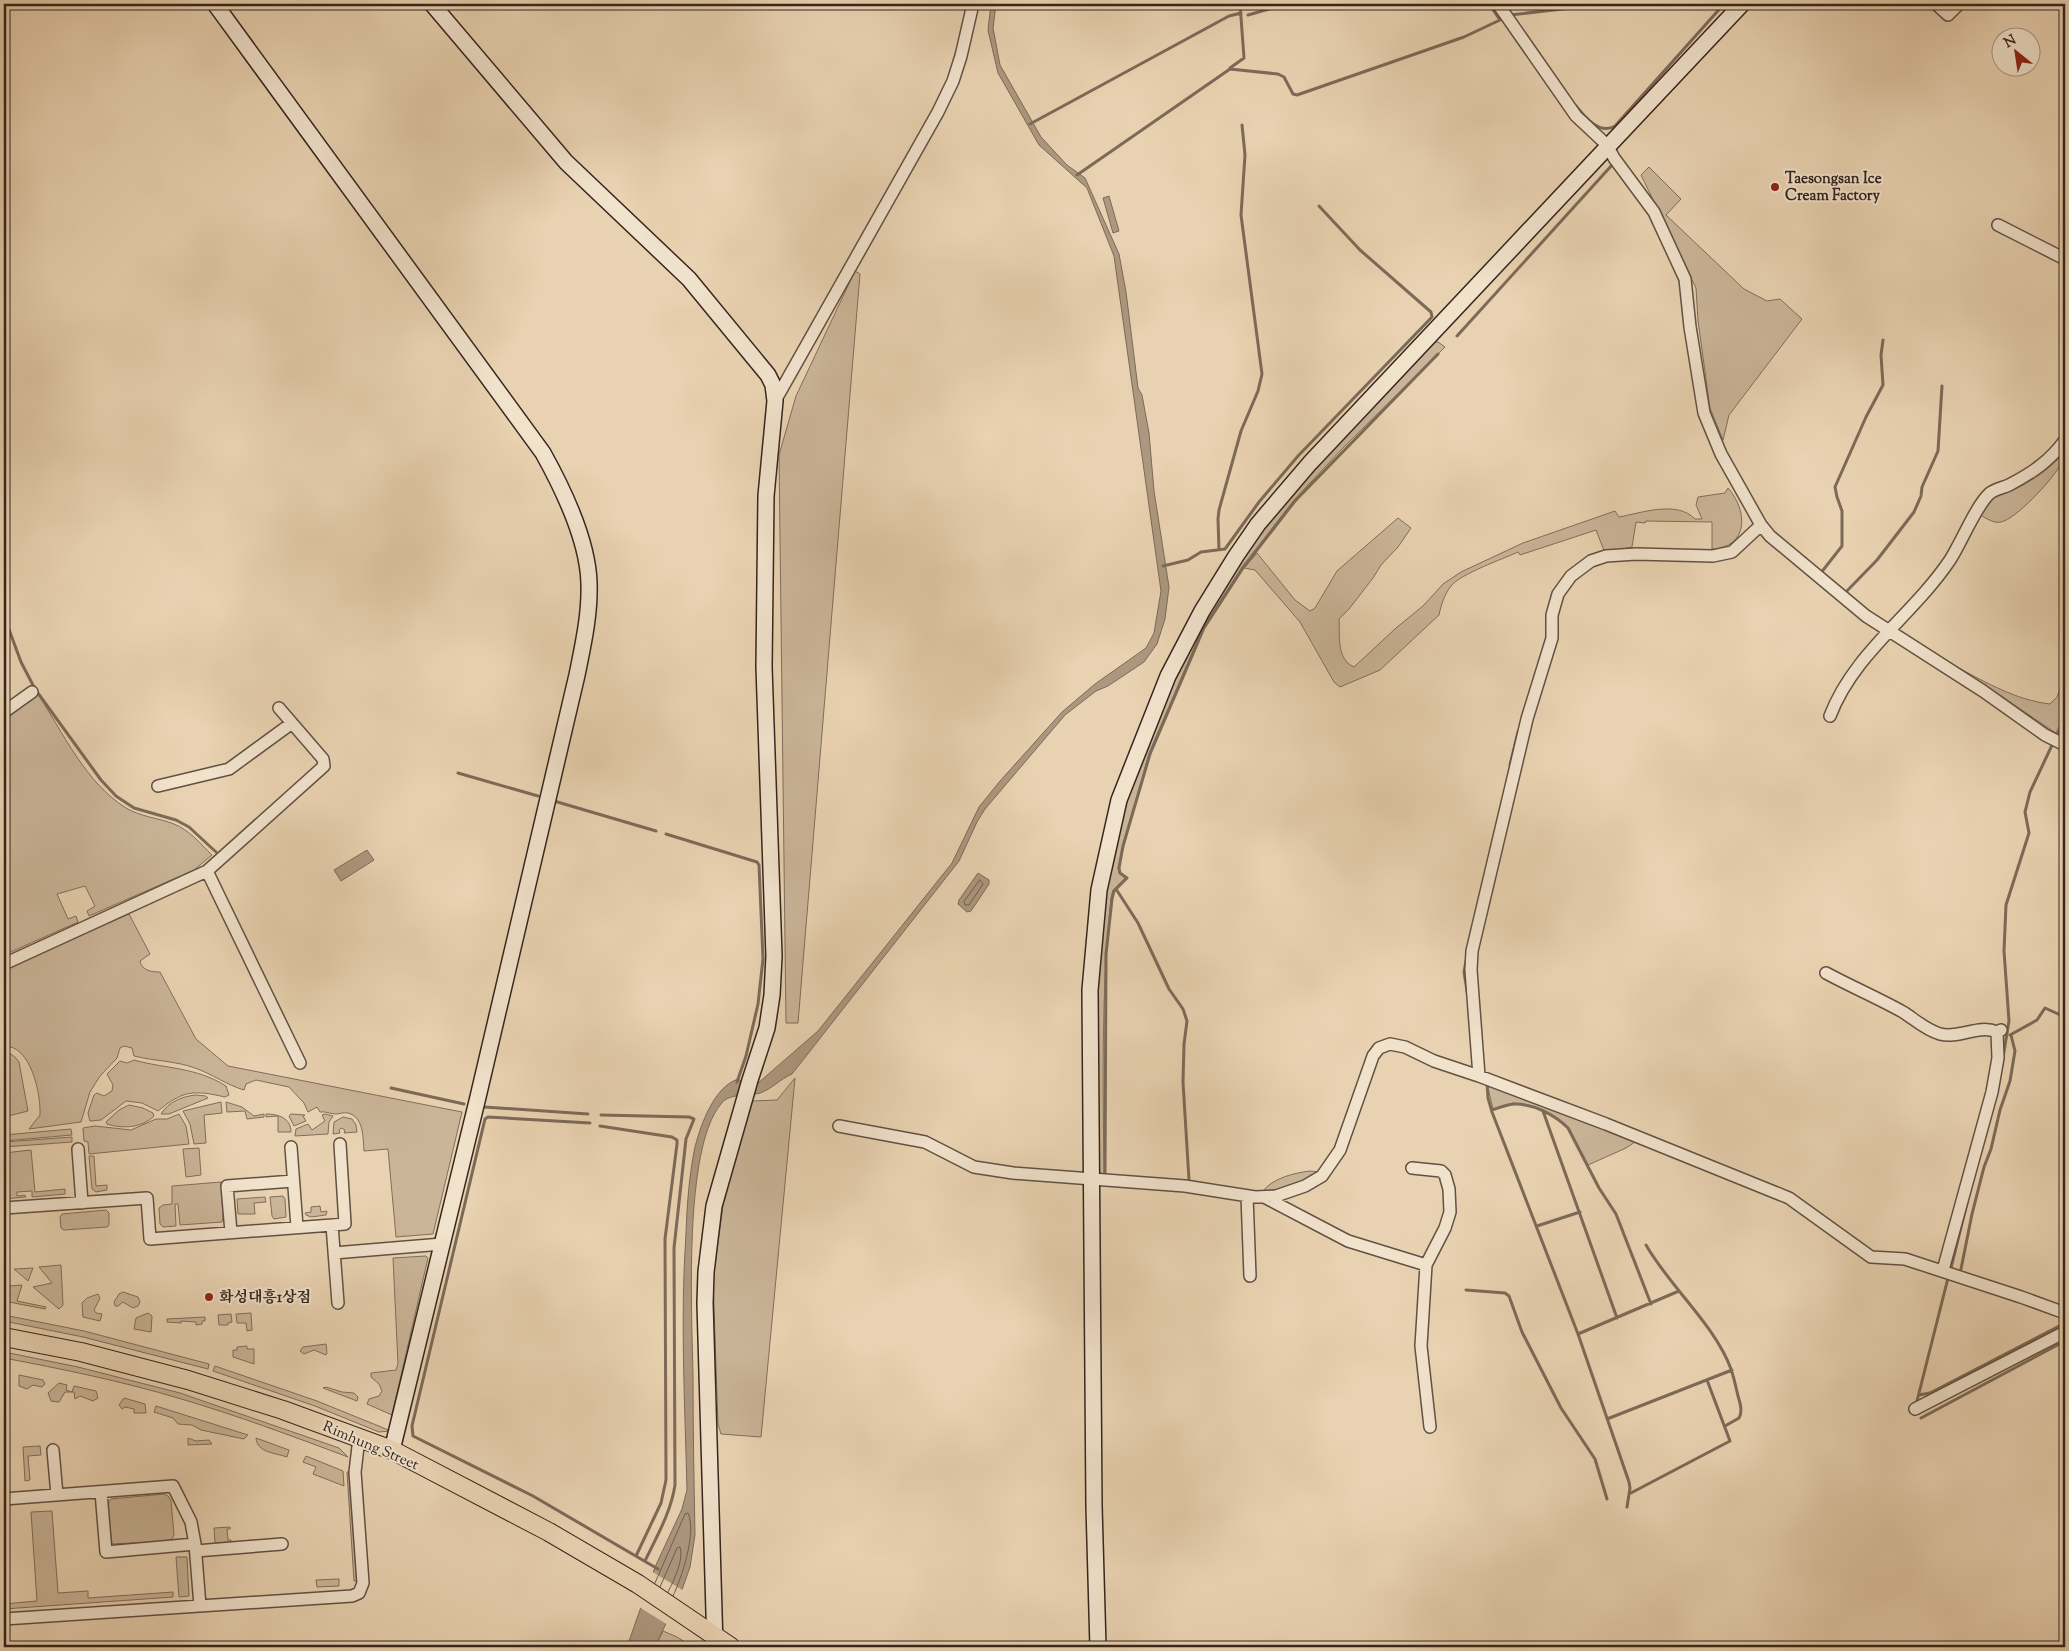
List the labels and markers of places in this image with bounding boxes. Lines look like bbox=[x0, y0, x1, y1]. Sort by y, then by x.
place label: Taesongsan Ice Cream Factory bbox=[1785, 169, 1882, 207]
marker: Taesongsan Ice Cream Factory bbox=[1769, 181, 1781, 193]
place label: 화성대흥1상점 bbox=[219, 1288, 311, 1309]
marker: 화성대흥1상점 bbox=[203, 1291, 215, 1303]

